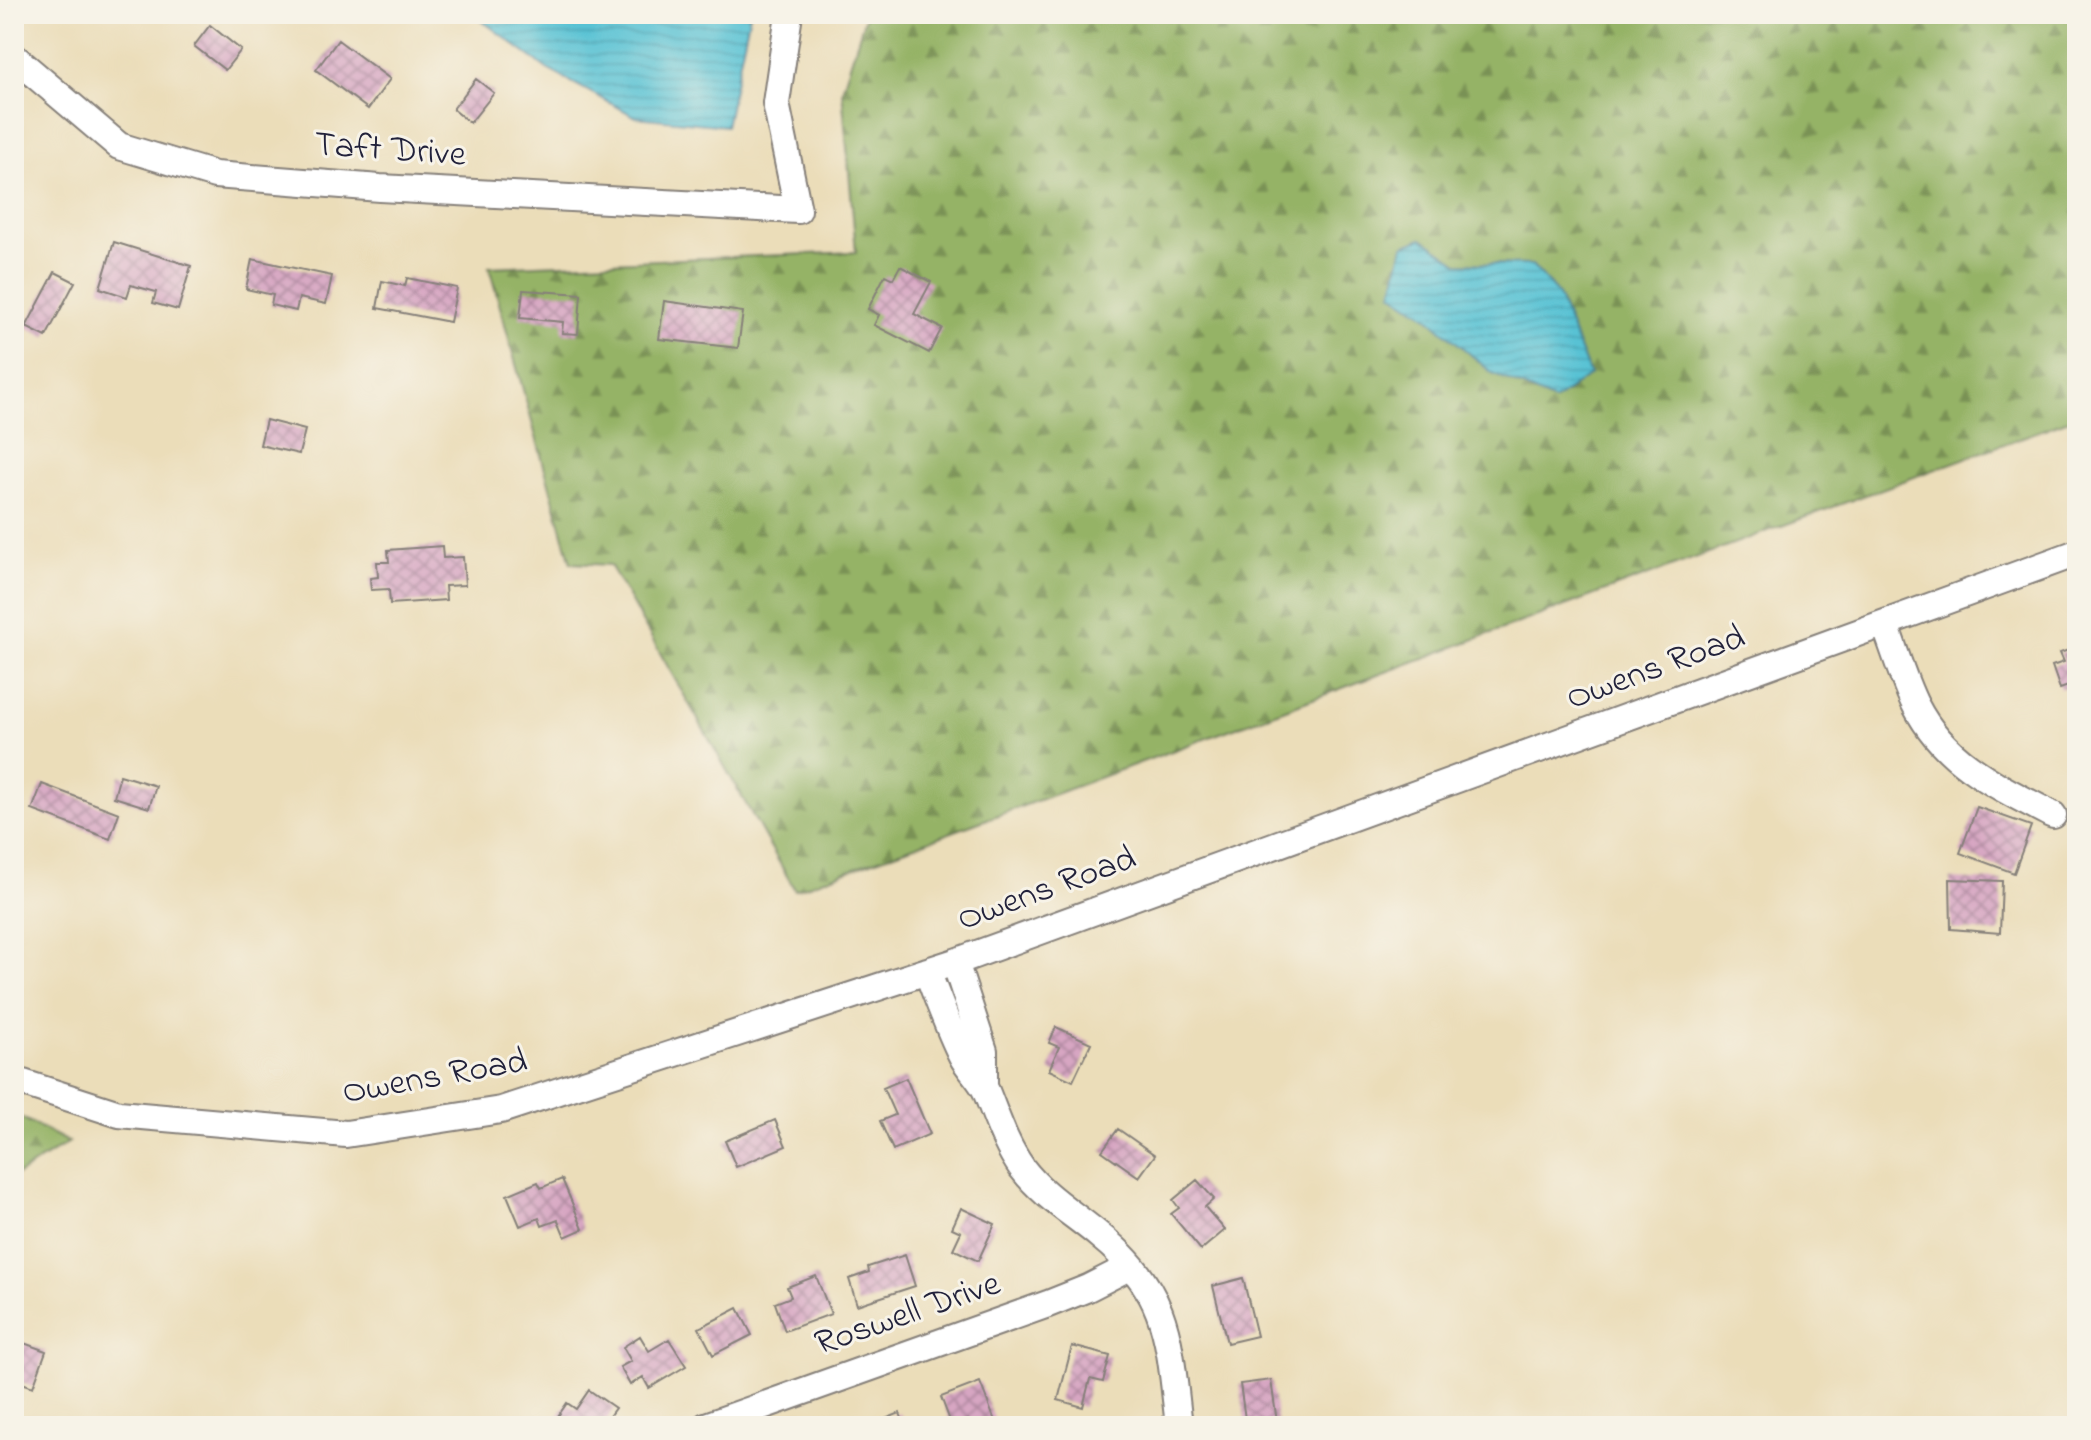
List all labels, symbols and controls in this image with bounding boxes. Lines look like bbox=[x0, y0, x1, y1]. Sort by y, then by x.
street label: Taft Drive bbox=[313, 119, 468, 183]
street label: Owens Road bbox=[1559, 612, 1753, 726]
street label: Owens Road bbox=[950, 833, 1144, 947]
street label: Owens Road bbox=[338, 1036, 532, 1120]
street label: Roswell Drive bbox=[808, 1258, 1009, 1371]

